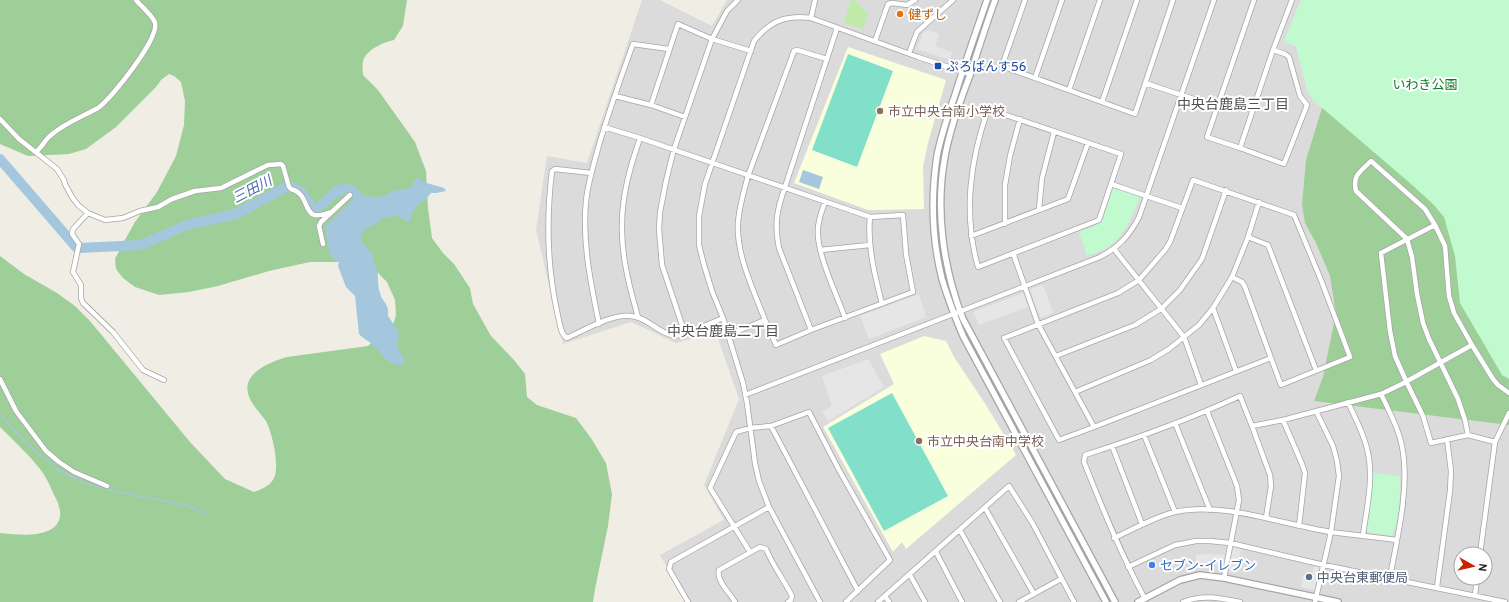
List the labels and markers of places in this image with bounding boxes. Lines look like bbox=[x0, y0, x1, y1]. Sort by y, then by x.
place label: 健ずし bbox=[908, 8, 947, 24]
marker: 健ずし bbox=[895, 9, 905, 19]
place label: ぷろばんす56 bbox=[946, 60, 1027, 76]
marker: ぷろばんす56 bbox=[933, 61, 943, 71]
place label: 市立中央台南小学校 bbox=[888, 104, 1005, 121]
marker: 市立中央台南小学校 bbox=[875, 106, 885, 116]
place label: 市立中央台南中学校 bbox=[927, 434, 1044, 451]
marker: 市立中央台南中学校 bbox=[914, 436, 924, 446]
place label: セブン-イレブン bbox=[1160, 558, 1256, 575]
marker: セブン-イレブン bbox=[1147, 560, 1157, 570]
place label: 中央台東郵便局 bbox=[1317, 571, 1408, 587]
marker: 中央台東郵便局 bbox=[1304, 572, 1314, 582]

